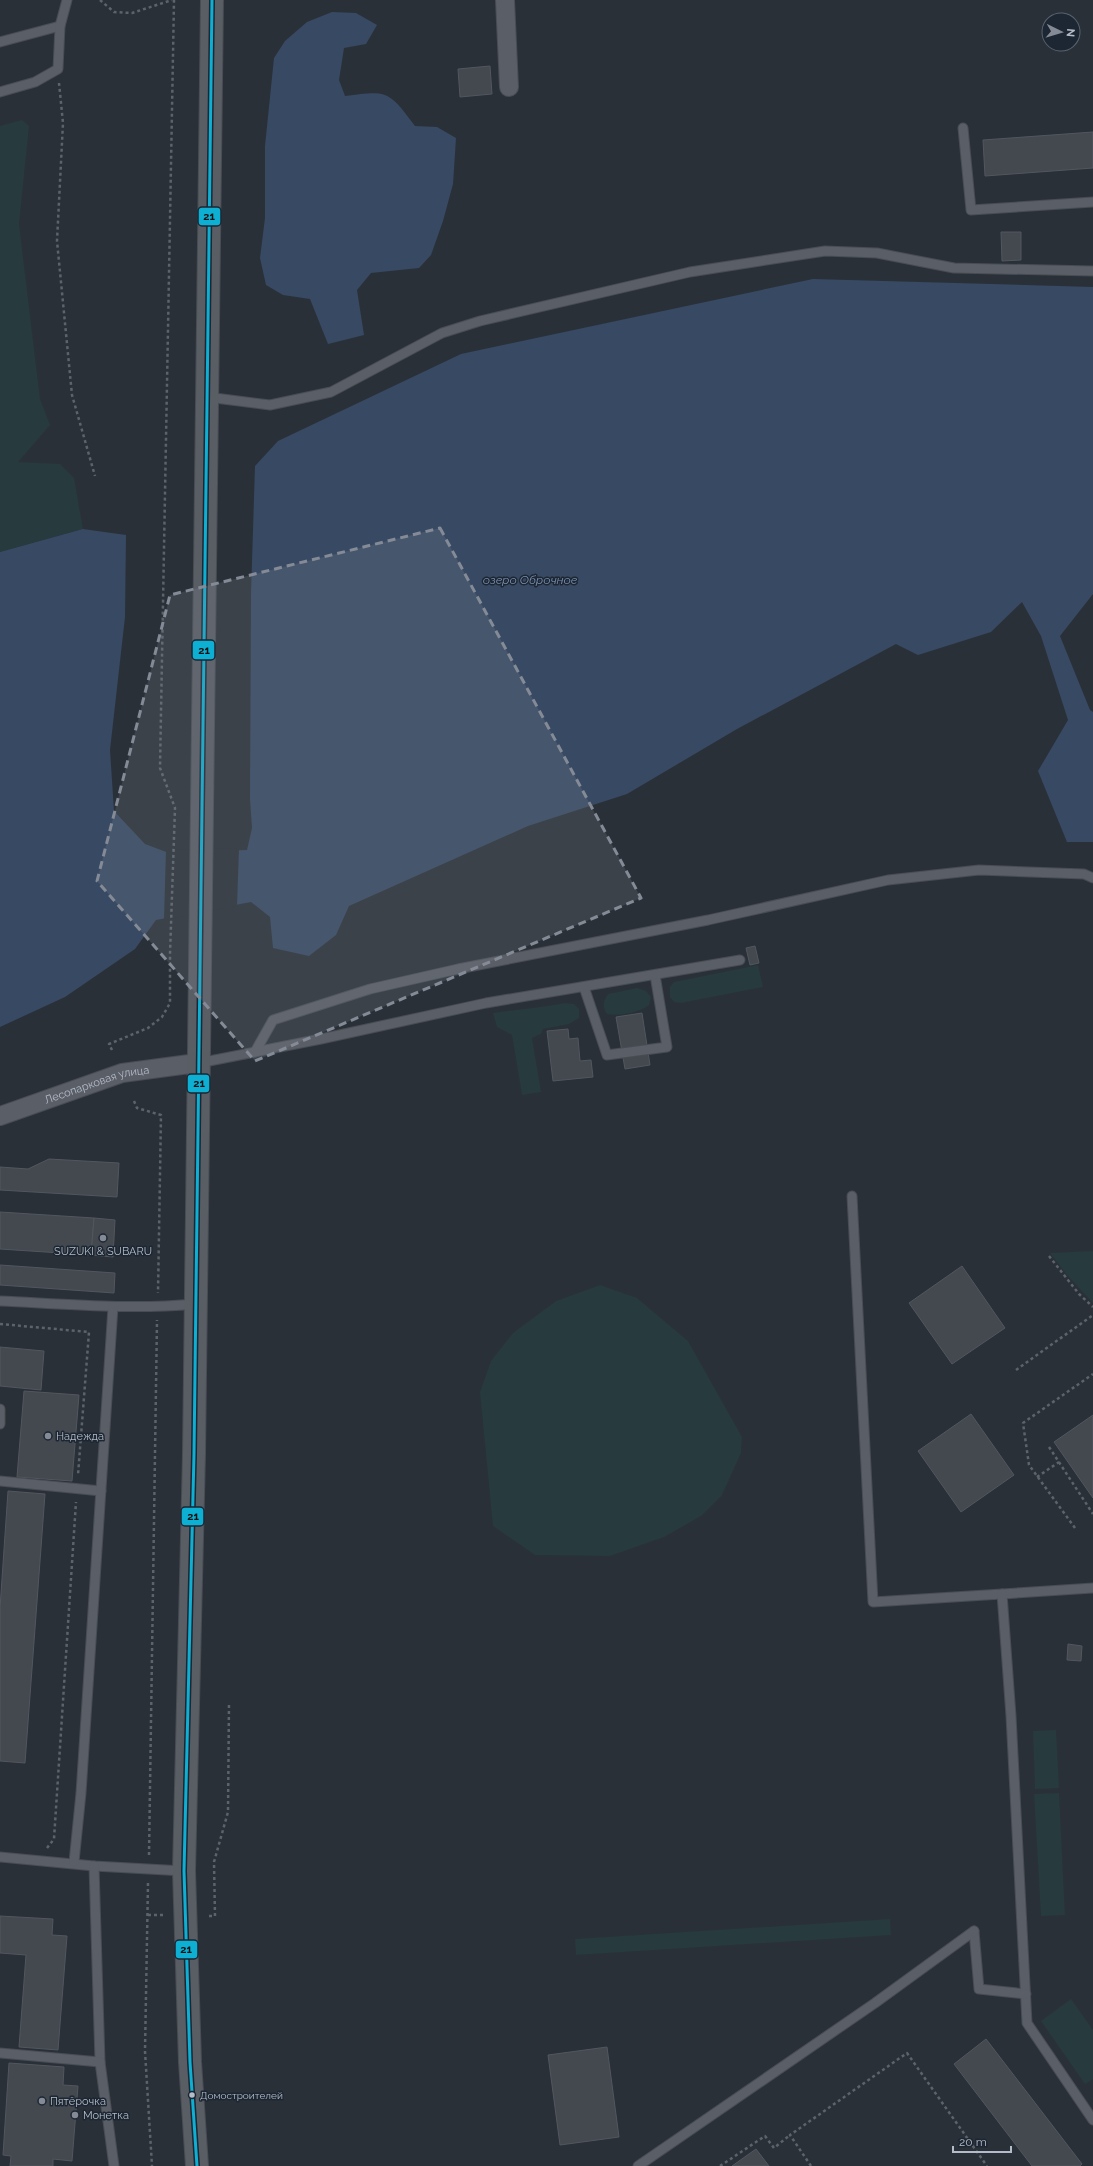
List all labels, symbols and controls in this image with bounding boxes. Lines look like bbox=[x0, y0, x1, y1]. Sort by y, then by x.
north arrow bbox=[1041, 12, 1081, 52]
text: N bbox=[1064, 28, 1077, 38]
line badge: 21 bbox=[198, 207, 221, 226]
text: 21 bbox=[203, 210, 215, 223]
water label: озеро Оброчное bbox=[483, 573, 578, 587]
line badge: 21 bbox=[192, 640, 215, 660]
text: 21 bbox=[198, 644, 210, 657]
street label: Лесопарковая улица bbox=[42, 1063, 150, 1106]
line badge: 21 bbox=[187, 1074, 210, 1093]
text: 21 bbox=[193, 1077, 205, 1090]
marker: SUZUKI & SUBARU bbox=[98, 1233, 108, 1243]
place label: SUZUKI & SUBARU bbox=[54, 1245, 152, 1258]
place label: Надежда bbox=[56, 1430, 104, 1443]
marker: Надежда bbox=[43, 1431, 53, 1441]
line badge: 21 bbox=[181, 1507, 204, 1526]
text: 21 bbox=[187, 1510, 199, 1523]
line badge: 21 bbox=[175, 1940, 198, 1959]
text: 21 bbox=[180, 1943, 192, 1956]
marker: Домостроителей bbox=[187, 2090, 197, 2100]
place label: Домостроителей bbox=[200, 2090, 283, 2101]
place label: Пятёрочка bbox=[50, 2095, 106, 2108]
marker: Пятёрочка bbox=[37, 2096, 47, 2106]
place label: Монетка bbox=[83, 2109, 129, 2122]
marker: Монетка bbox=[70, 2110, 80, 2120]
scale bar bbox=[953, 2128, 1011, 2154]
text: 20 m bbox=[959, 2135, 987, 2149]

